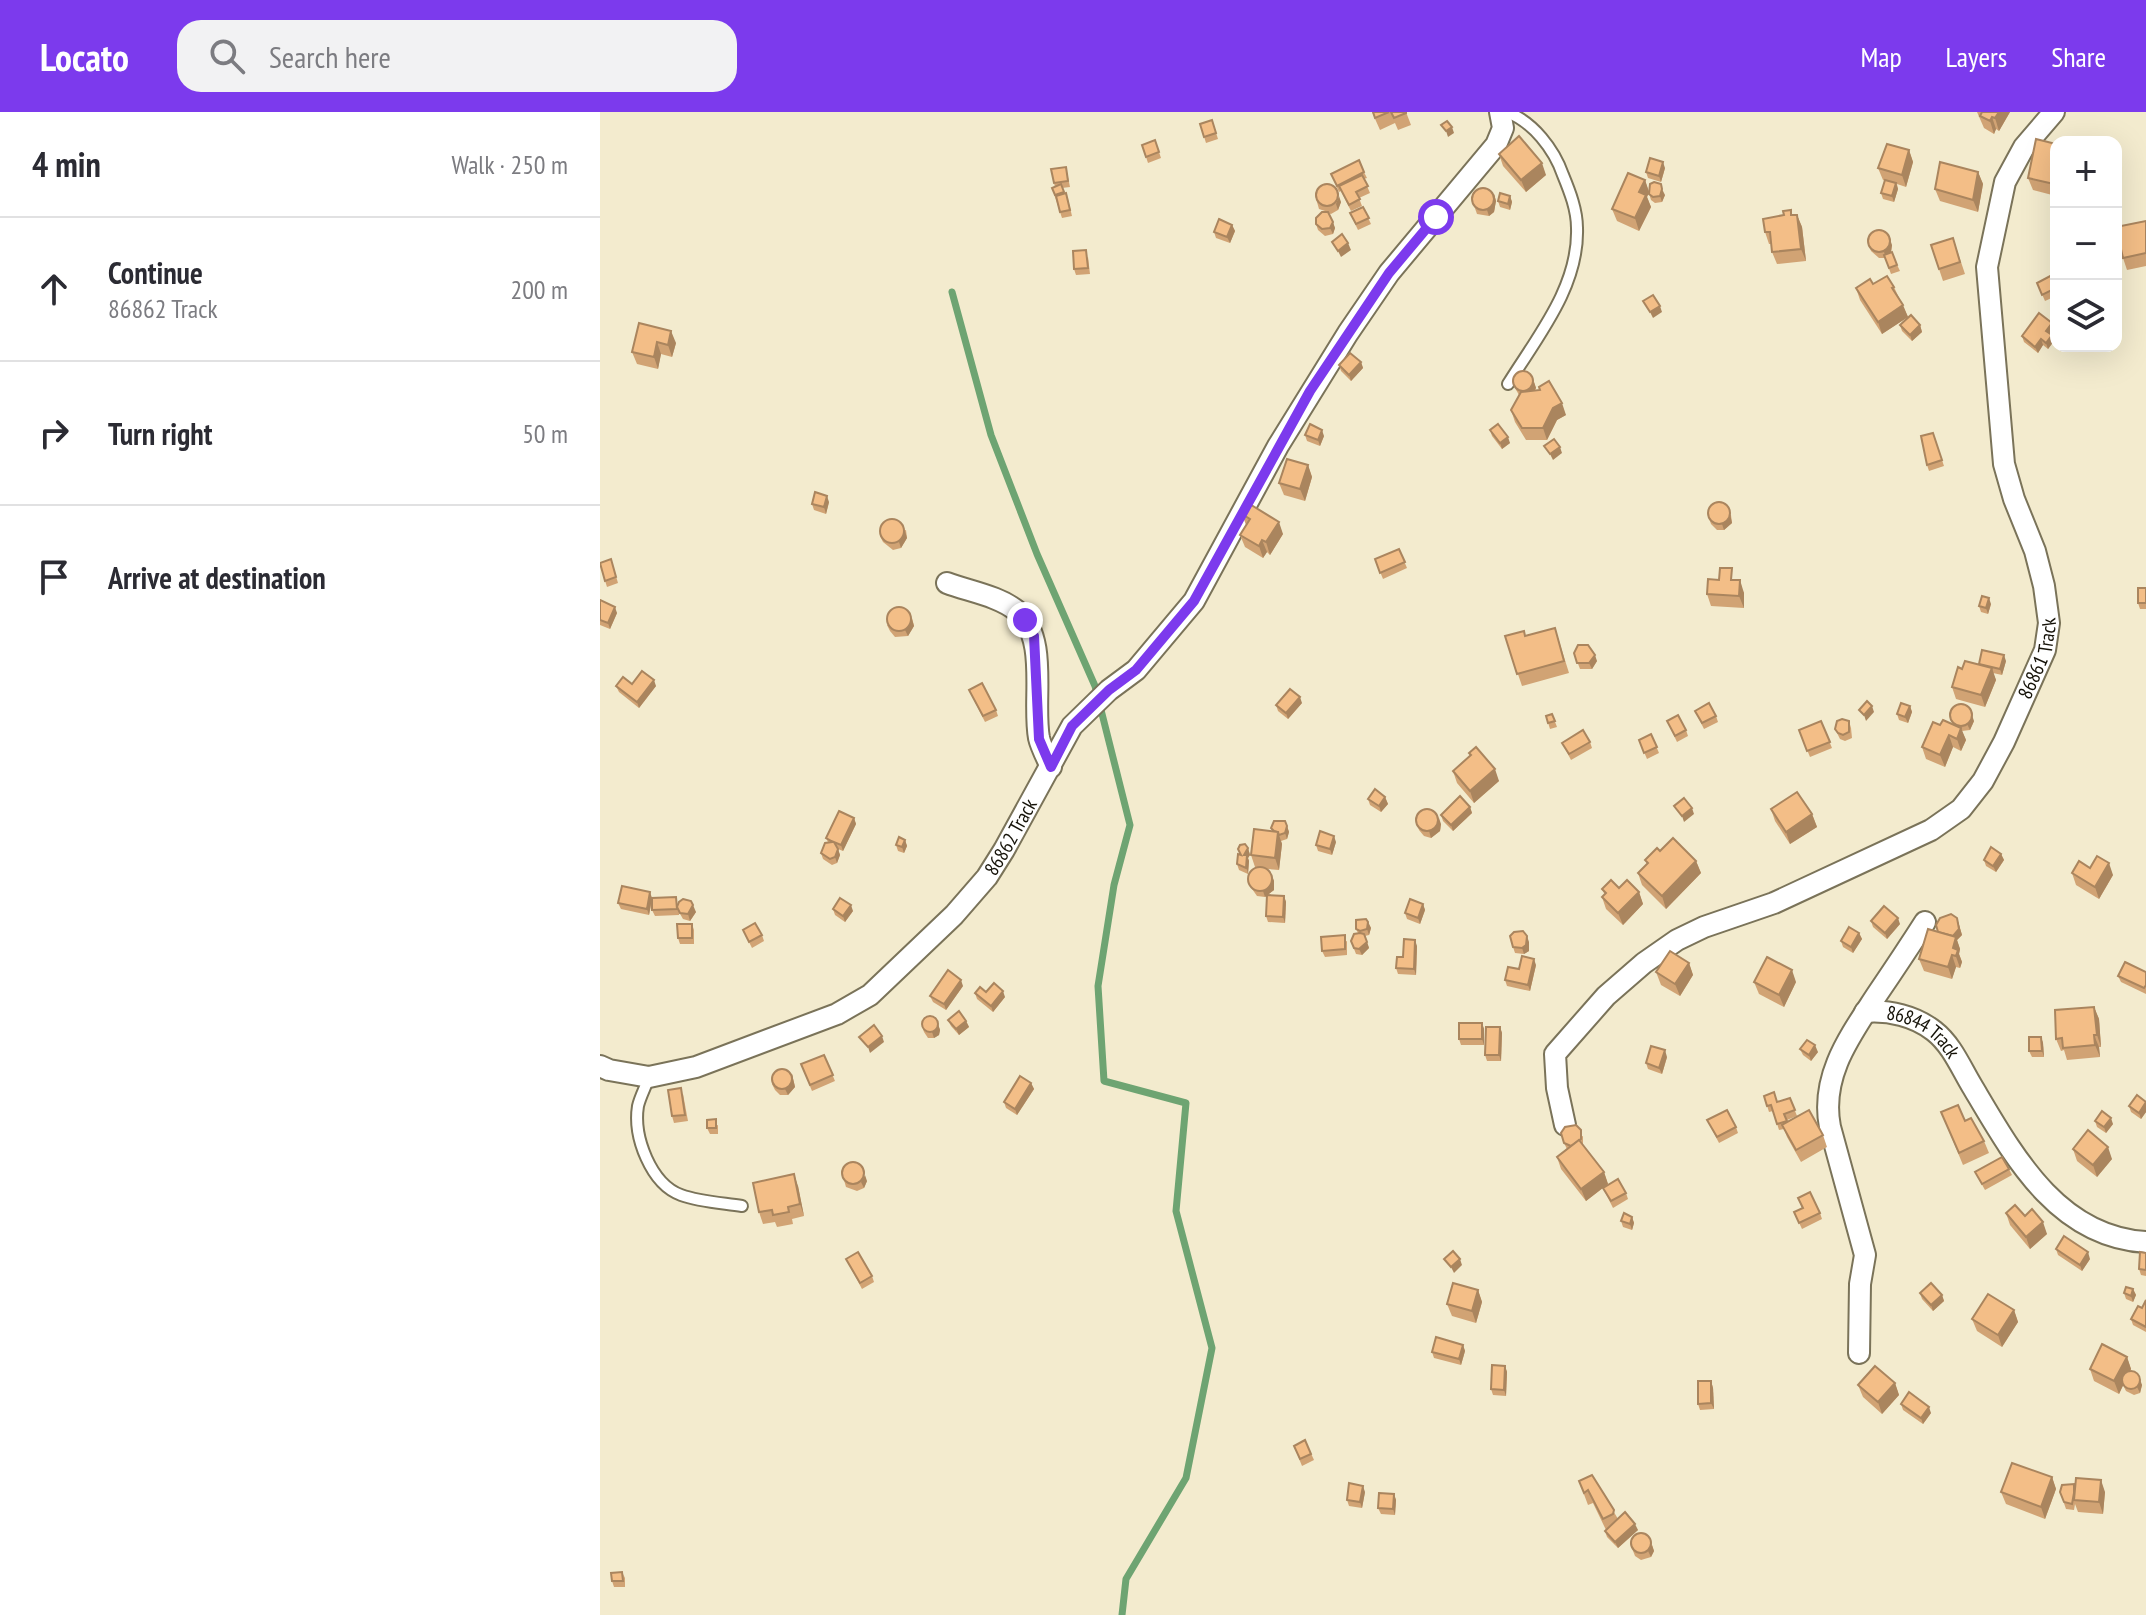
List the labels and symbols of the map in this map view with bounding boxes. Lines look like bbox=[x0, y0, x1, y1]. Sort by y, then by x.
route start bbox=[1418, 199, 1454, 235]
route end bbox=[1007, 602, 1043, 638]
street label: 86861 Track bbox=[2012, 616, 2062, 703]
street label: 86862 Track bbox=[978, 794, 1043, 880]
street label: 86844 Track bbox=[1885, 999, 1966, 1063]

